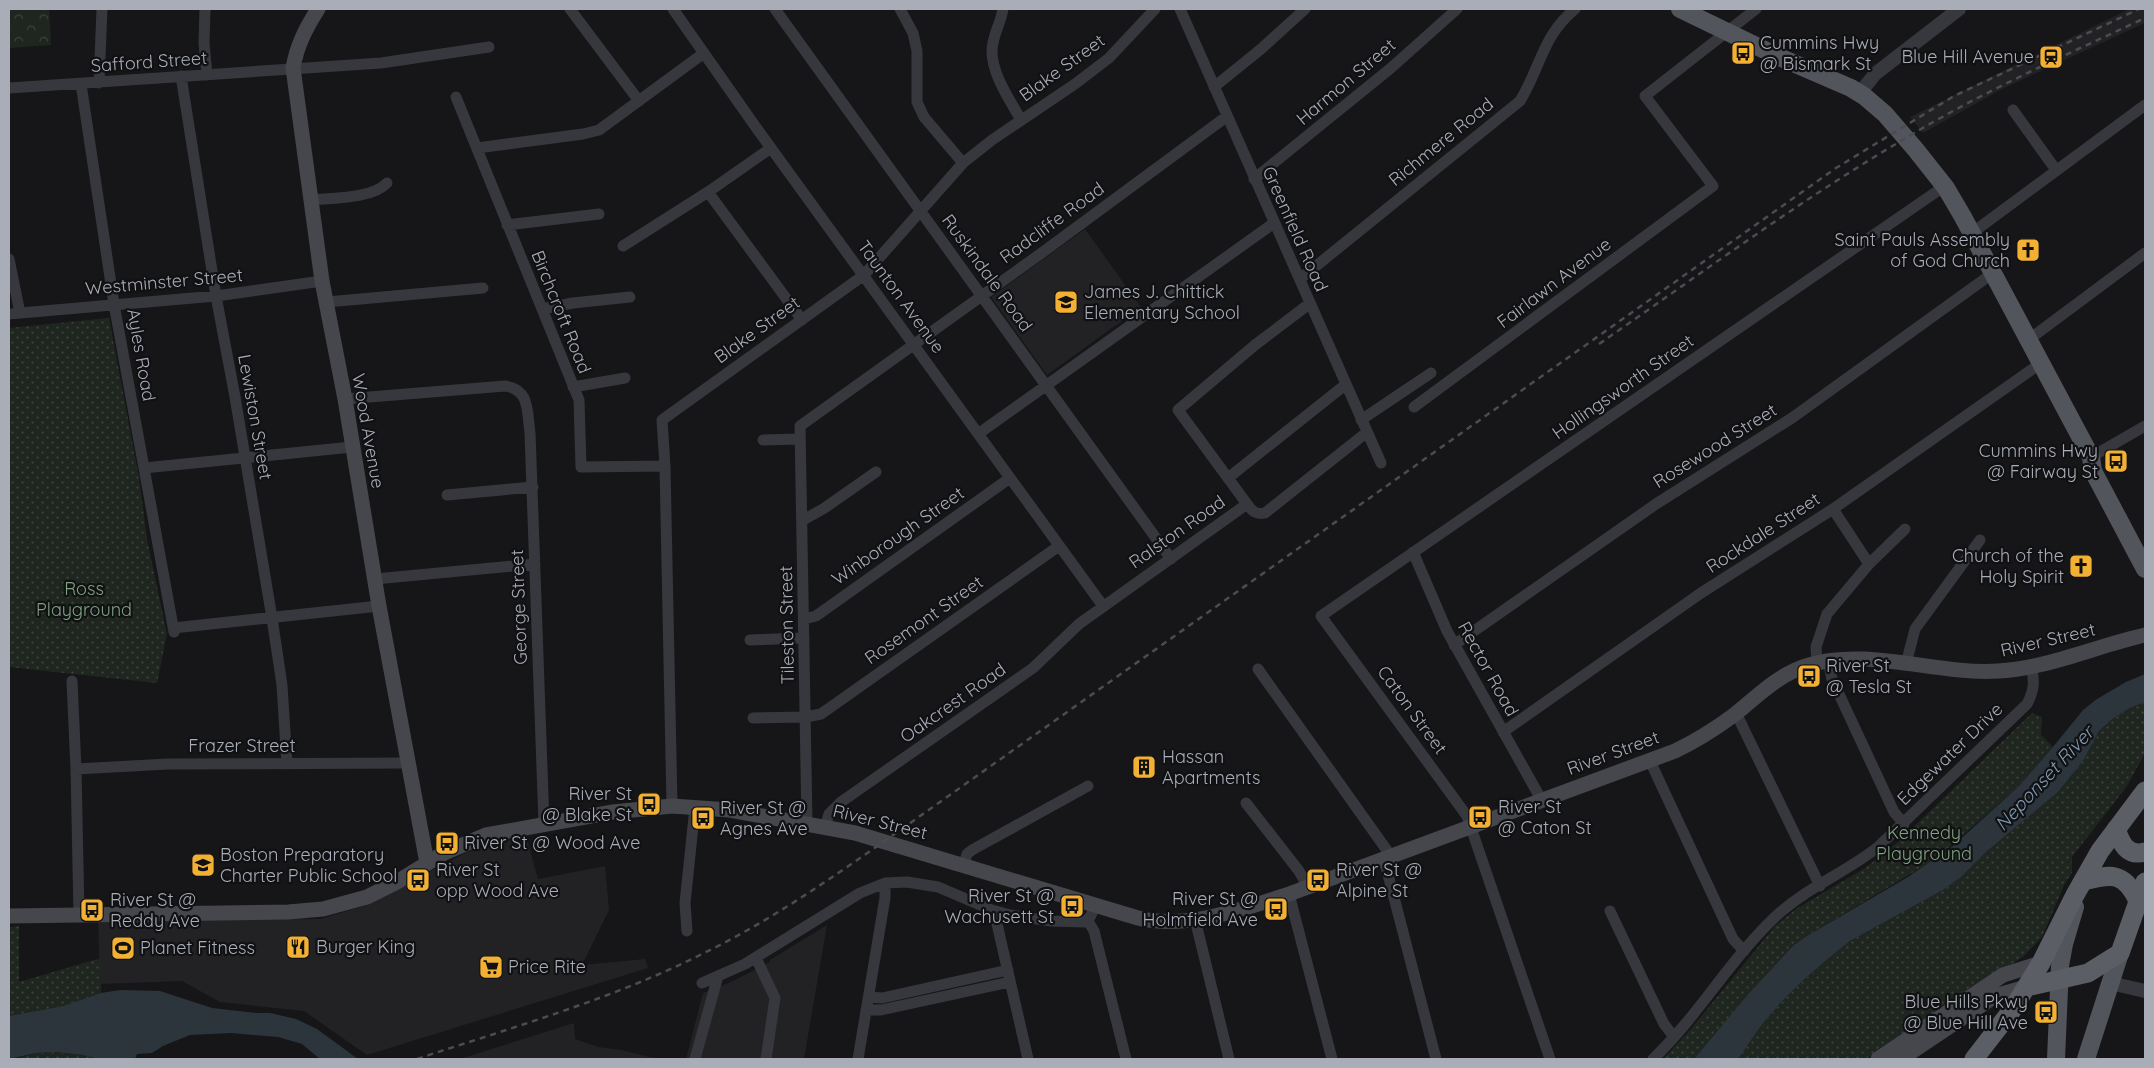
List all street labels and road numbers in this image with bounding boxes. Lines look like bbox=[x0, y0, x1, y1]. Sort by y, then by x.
street label: Blake Street bbox=[1014, 29, 1109, 106]
street label: Harmon Street bbox=[1291, 33, 1400, 130]
street label: Safford Street bbox=[90, 46, 208, 77]
street label: Richmere Road bbox=[1384, 92, 1498, 191]
street label: Greenfield Road bbox=[1258, 163, 1333, 295]
street label: Radcliffe Road bbox=[995, 177, 1109, 268]
street label: Ruskindale Road bbox=[937, 209, 1038, 336]
street label: Fairlawn Avenue bbox=[1492, 232, 1615, 333]
street label: Taunton Avenue bbox=[853, 236, 950, 358]
street label: Birchcroft Road bbox=[526, 247, 597, 377]
street label: Westminster Street bbox=[84, 263, 244, 300]
street label: Blake Street bbox=[709, 291, 804, 368]
street label: Ayles Road bbox=[122, 307, 161, 403]
street label: Hollingsworth Street bbox=[1547, 329, 1698, 444]
street label: Lewiston Street bbox=[233, 352, 278, 481]
street label: Wood Avenue bbox=[347, 372, 390, 490]
street label: Rosewood Street bbox=[1649, 398, 1781, 493]
street label: Winborough Street bbox=[827, 481, 968, 590]
street label: Rockdale Street bbox=[1701, 487, 1824, 578]
street label: Ralston Road bbox=[1124, 490, 1229, 573]
street label: George Street bbox=[505, 549, 532, 665]
street label: Tileston Street bbox=[774, 565, 799, 685]
street label: Rosemont Street bbox=[860, 570, 987, 669]
street label: Rector Road bbox=[1453, 617, 1524, 720]
street label: River Street bbox=[1998, 617, 2098, 662]
street label: Oakcrest Road bbox=[895, 658, 1010, 748]
street label: Caton Street bbox=[1373, 661, 1452, 759]
street label: Edgewater Drive bbox=[1892, 697, 2007, 810]
street label: River Street bbox=[1564, 725, 1662, 780]
street label: Frazer Street bbox=[188, 734, 296, 757]
street label: River Street bbox=[830, 799, 930, 844]

